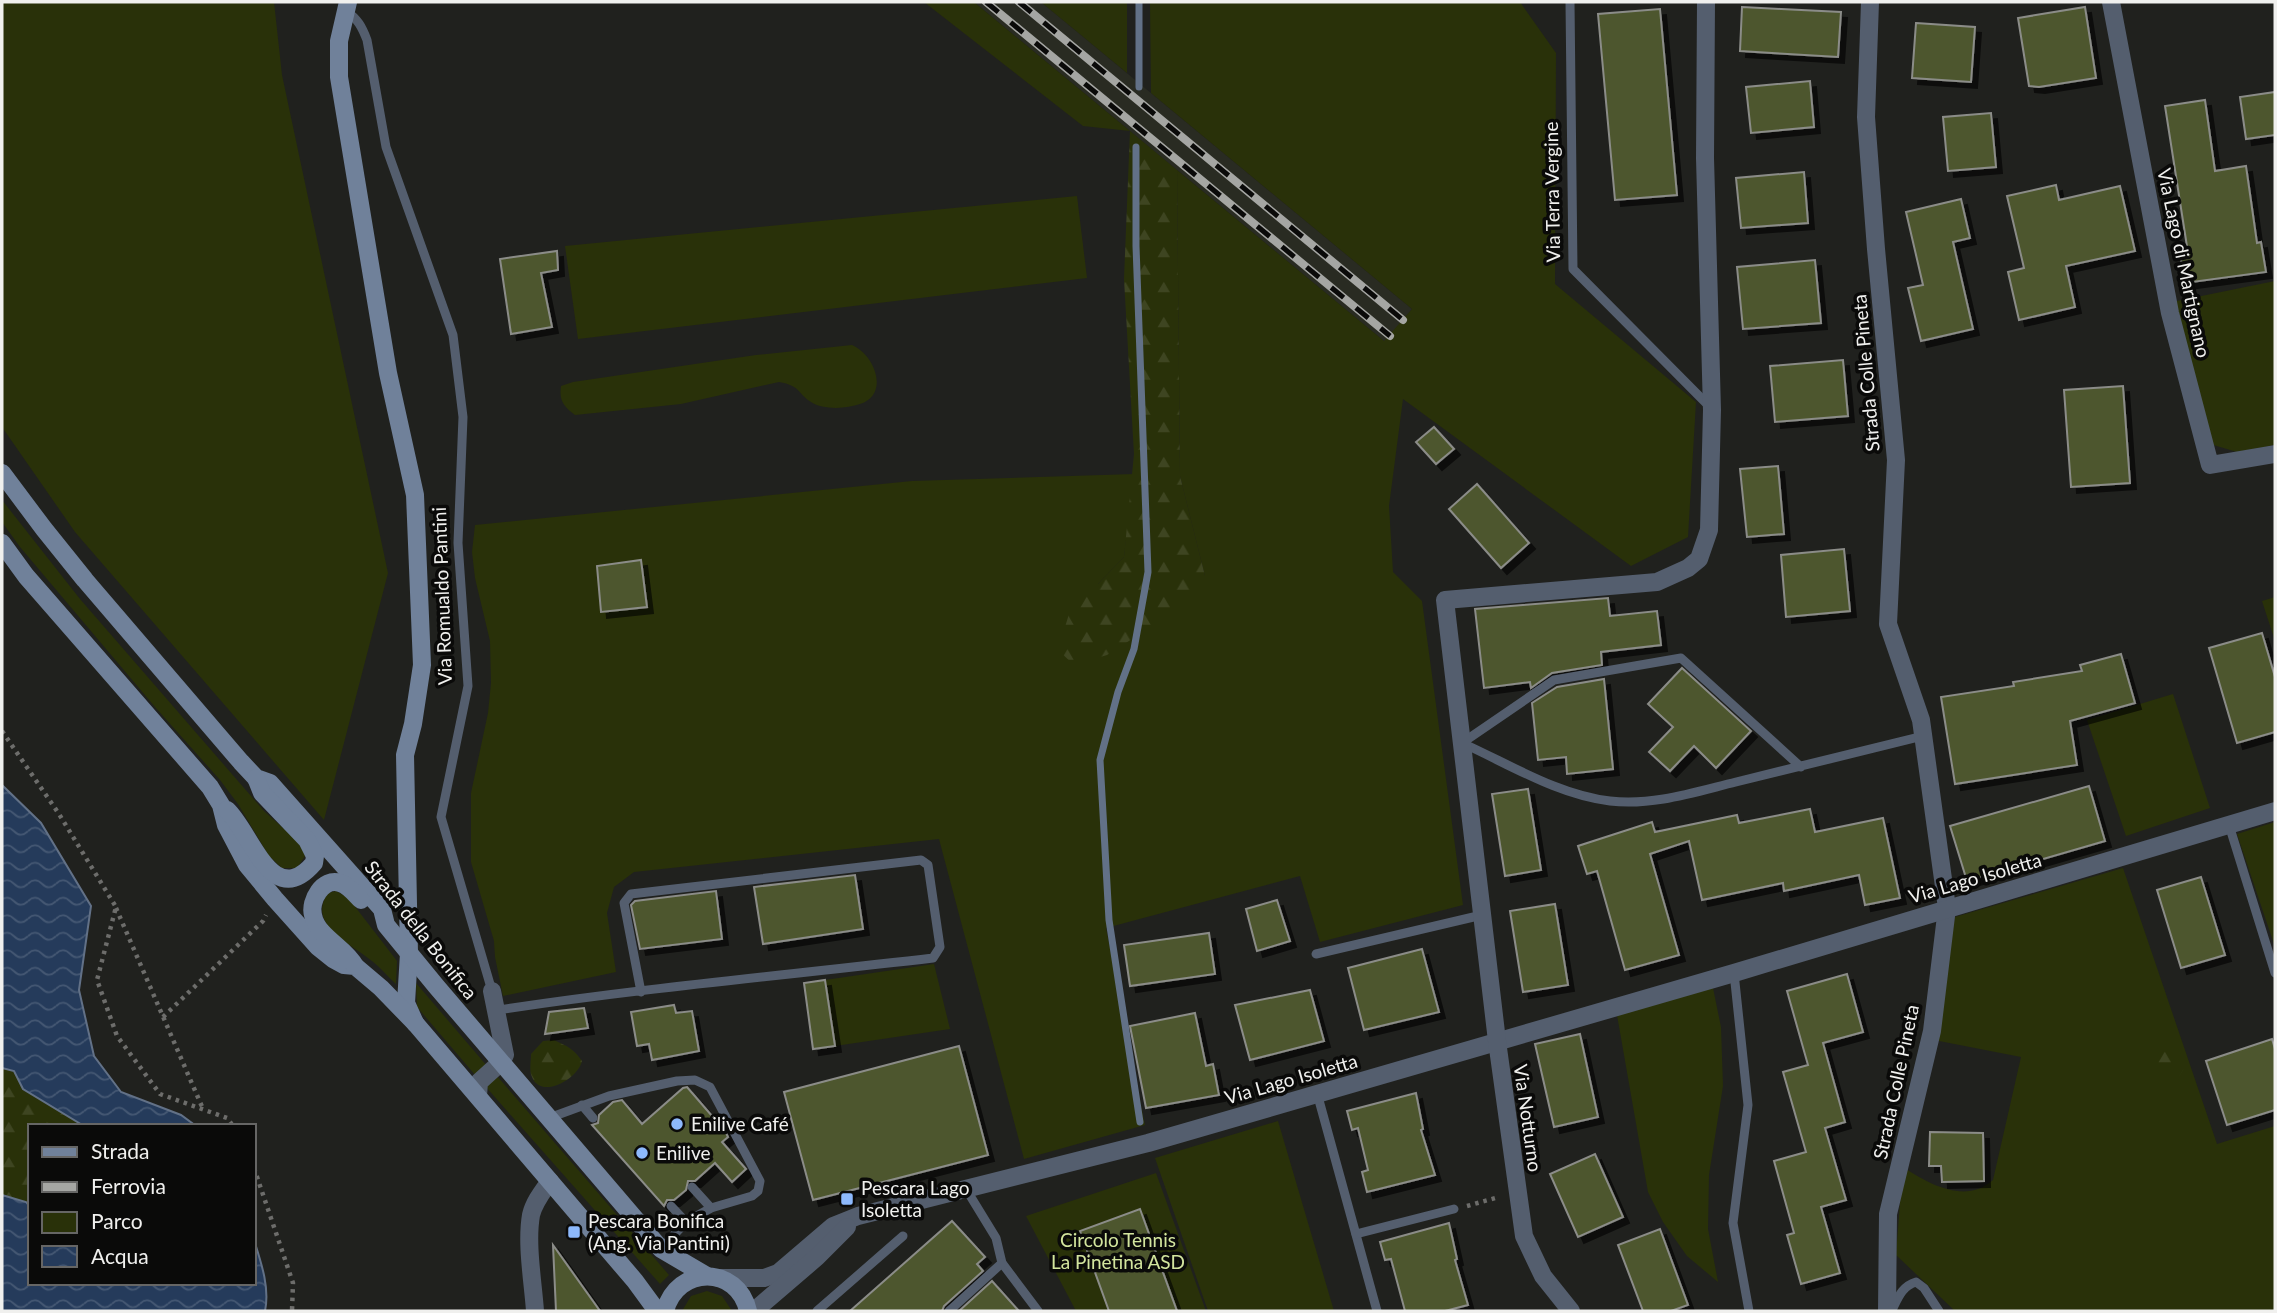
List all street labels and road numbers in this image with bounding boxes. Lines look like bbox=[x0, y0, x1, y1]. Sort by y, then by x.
street label: Via Terra Vergine bbox=[1539, 121, 1564, 263]
street label: Via Lago di Martignano bbox=[2153, 166, 2216, 360]
street label: Strada Colle Pineta bbox=[1847, 293, 1884, 453]
street label: Via Romualdo Pantini bbox=[427, 507, 456, 685]
street label: Via Lago Isoletta bbox=[1906, 848, 2044, 907]
street label: Strada della Bonifica bbox=[360, 856, 483, 1003]
street label: Strada Colle Pineta bbox=[1868, 1002, 1923, 1161]
street label: Via Lago Isoletta bbox=[1222, 1049, 1360, 1108]
street label: Via Notturno bbox=[1510, 1063, 1547, 1173]

